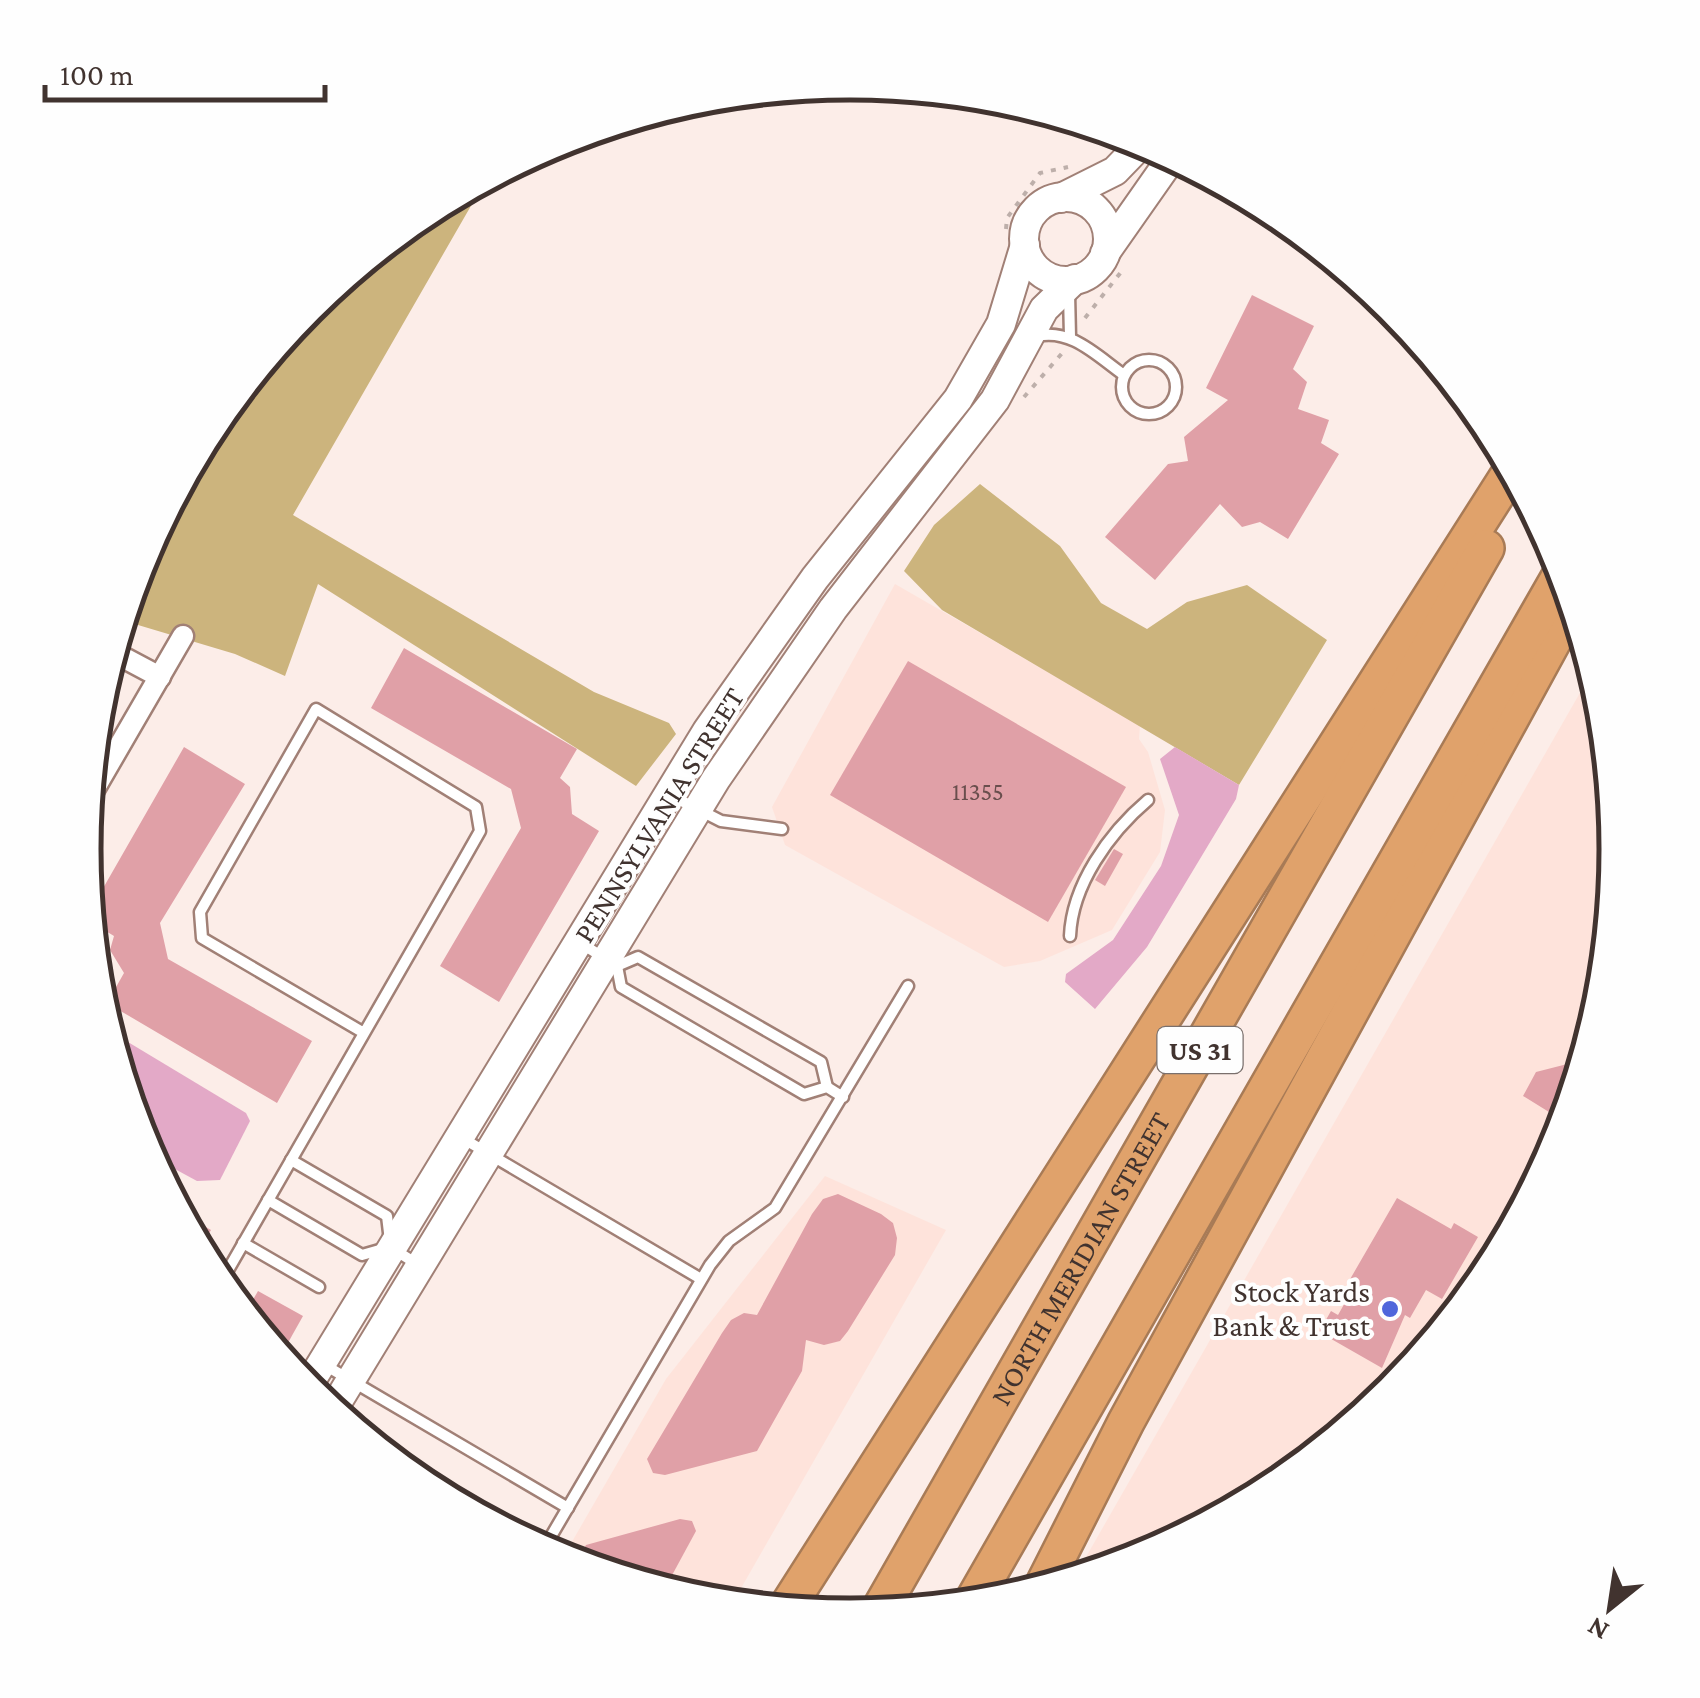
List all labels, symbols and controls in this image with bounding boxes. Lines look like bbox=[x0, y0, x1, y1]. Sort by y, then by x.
scale bar bbox=[45, 40, 325, 102]
text: 100 m bbox=[60, 58, 134, 91]
street label: PENNSYLVANIA STREET bbox=[567, 681, 750, 948]
house number: 11355 bbox=[952, 778, 1004, 805]
road number: US 31 bbox=[1158, 1027, 1242, 1073]
street label: NORTH MERIDIAN STREET bbox=[983, 1106, 1176, 1411]
place label: Stock Yards Bank & Trust bbox=[1213, 1275, 1371, 1342]
marker: Stock Yards Bank & Trust bbox=[1379, 1298, 1401, 1320]
north arrow bbox=[1560, 1558, 1660, 1658]
text: N bbox=[1582, 1611, 1614, 1647]

